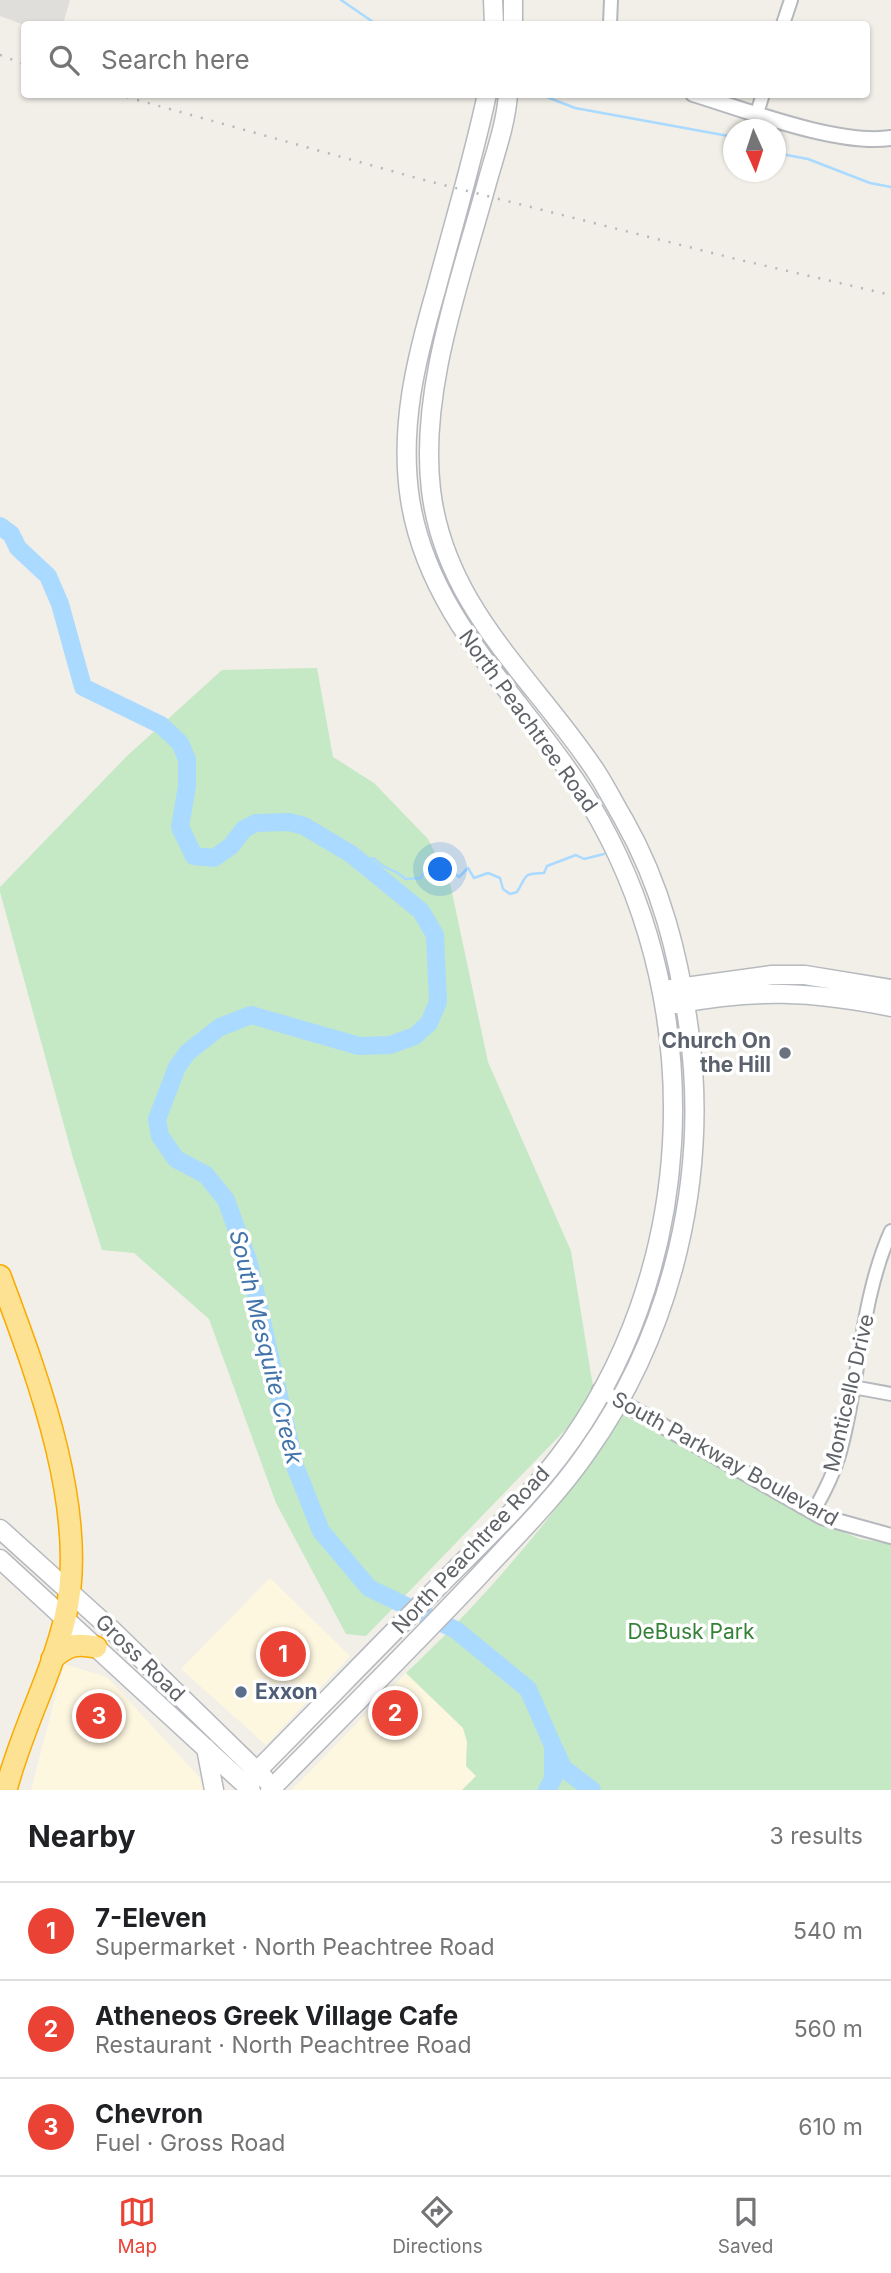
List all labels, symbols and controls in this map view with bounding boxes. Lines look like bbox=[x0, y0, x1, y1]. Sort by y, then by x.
search box bbox=[21, 21, 870, 98]
icon: search bbox=[45, 41, 83, 79]
text: Search here bbox=[101, 44, 250, 75]
north arrow bbox=[723, 119, 786, 182]
street label: North Peachtree Road bbox=[454, 625, 603, 817]
your location bbox=[423, 852, 457, 886]
place label: Church On the Hill bbox=[662, 1028, 771, 1077]
marker: Church On the Hill bbox=[777, 1045, 793, 1061]
water label: South Mesquite Creek bbox=[223, 1227, 309, 1467]
street label: Monticello Drive bbox=[818, 1312, 879, 1474]
street label: South Parkway Boulevard bbox=[608, 1386, 843, 1531]
street label: North Peachtree Road bbox=[387, 1461, 555, 1638]
street label: Gross Road bbox=[90, 1609, 190, 1706]
park label: DeBusk Park bbox=[627, 1619, 755, 1644]
pin: 1 bbox=[260, 1628, 306, 1680]
place label: Exxon bbox=[255, 1679, 318, 1704]
marker: Exxon bbox=[233, 1684, 249, 1700]
pin: 2 bbox=[372, 1687, 418, 1739]
pin: 3 bbox=[76, 1690, 122, 1742]
text: Nearby bbox=[28, 1818, 136, 1854]
text: 3 results bbox=[770, 1822, 863, 1850]
text: 7-Eleven bbox=[95, 1902, 207, 1933]
text: 1 bbox=[46, 1917, 56, 1945]
text: 540 m bbox=[793, 1917, 863, 1945]
text: Supermarket · North Peachtree Road bbox=[95, 1933, 495, 1961]
text: Atheneos Greek Village Cafe bbox=[95, 2000, 458, 2031]
text: 2 bbox=[44, 2015, 58, 2043]
text: 560 m bbox=[794, 2015, 863, 2043]
text: Restaurant · North Peachtree Road bbox=[95, 2031, 472, 2059]
text: Chevron bbox=[95, 2098, 203, 2129]
text: 3 bbox=[44, 2113, 58, 2141]
text: 610 m bbox=[798, 2113, 863, 2141]
text: Fuel · Gross Road bbox=[95, 2129, 285, 2157]
tab: Map bbox=[118, 2193, 157, 2258]
tab: Directions bbox=[392, 2193, 483, 2258]
tab: Saved bbox=[718, 2193, 773, 2258]

